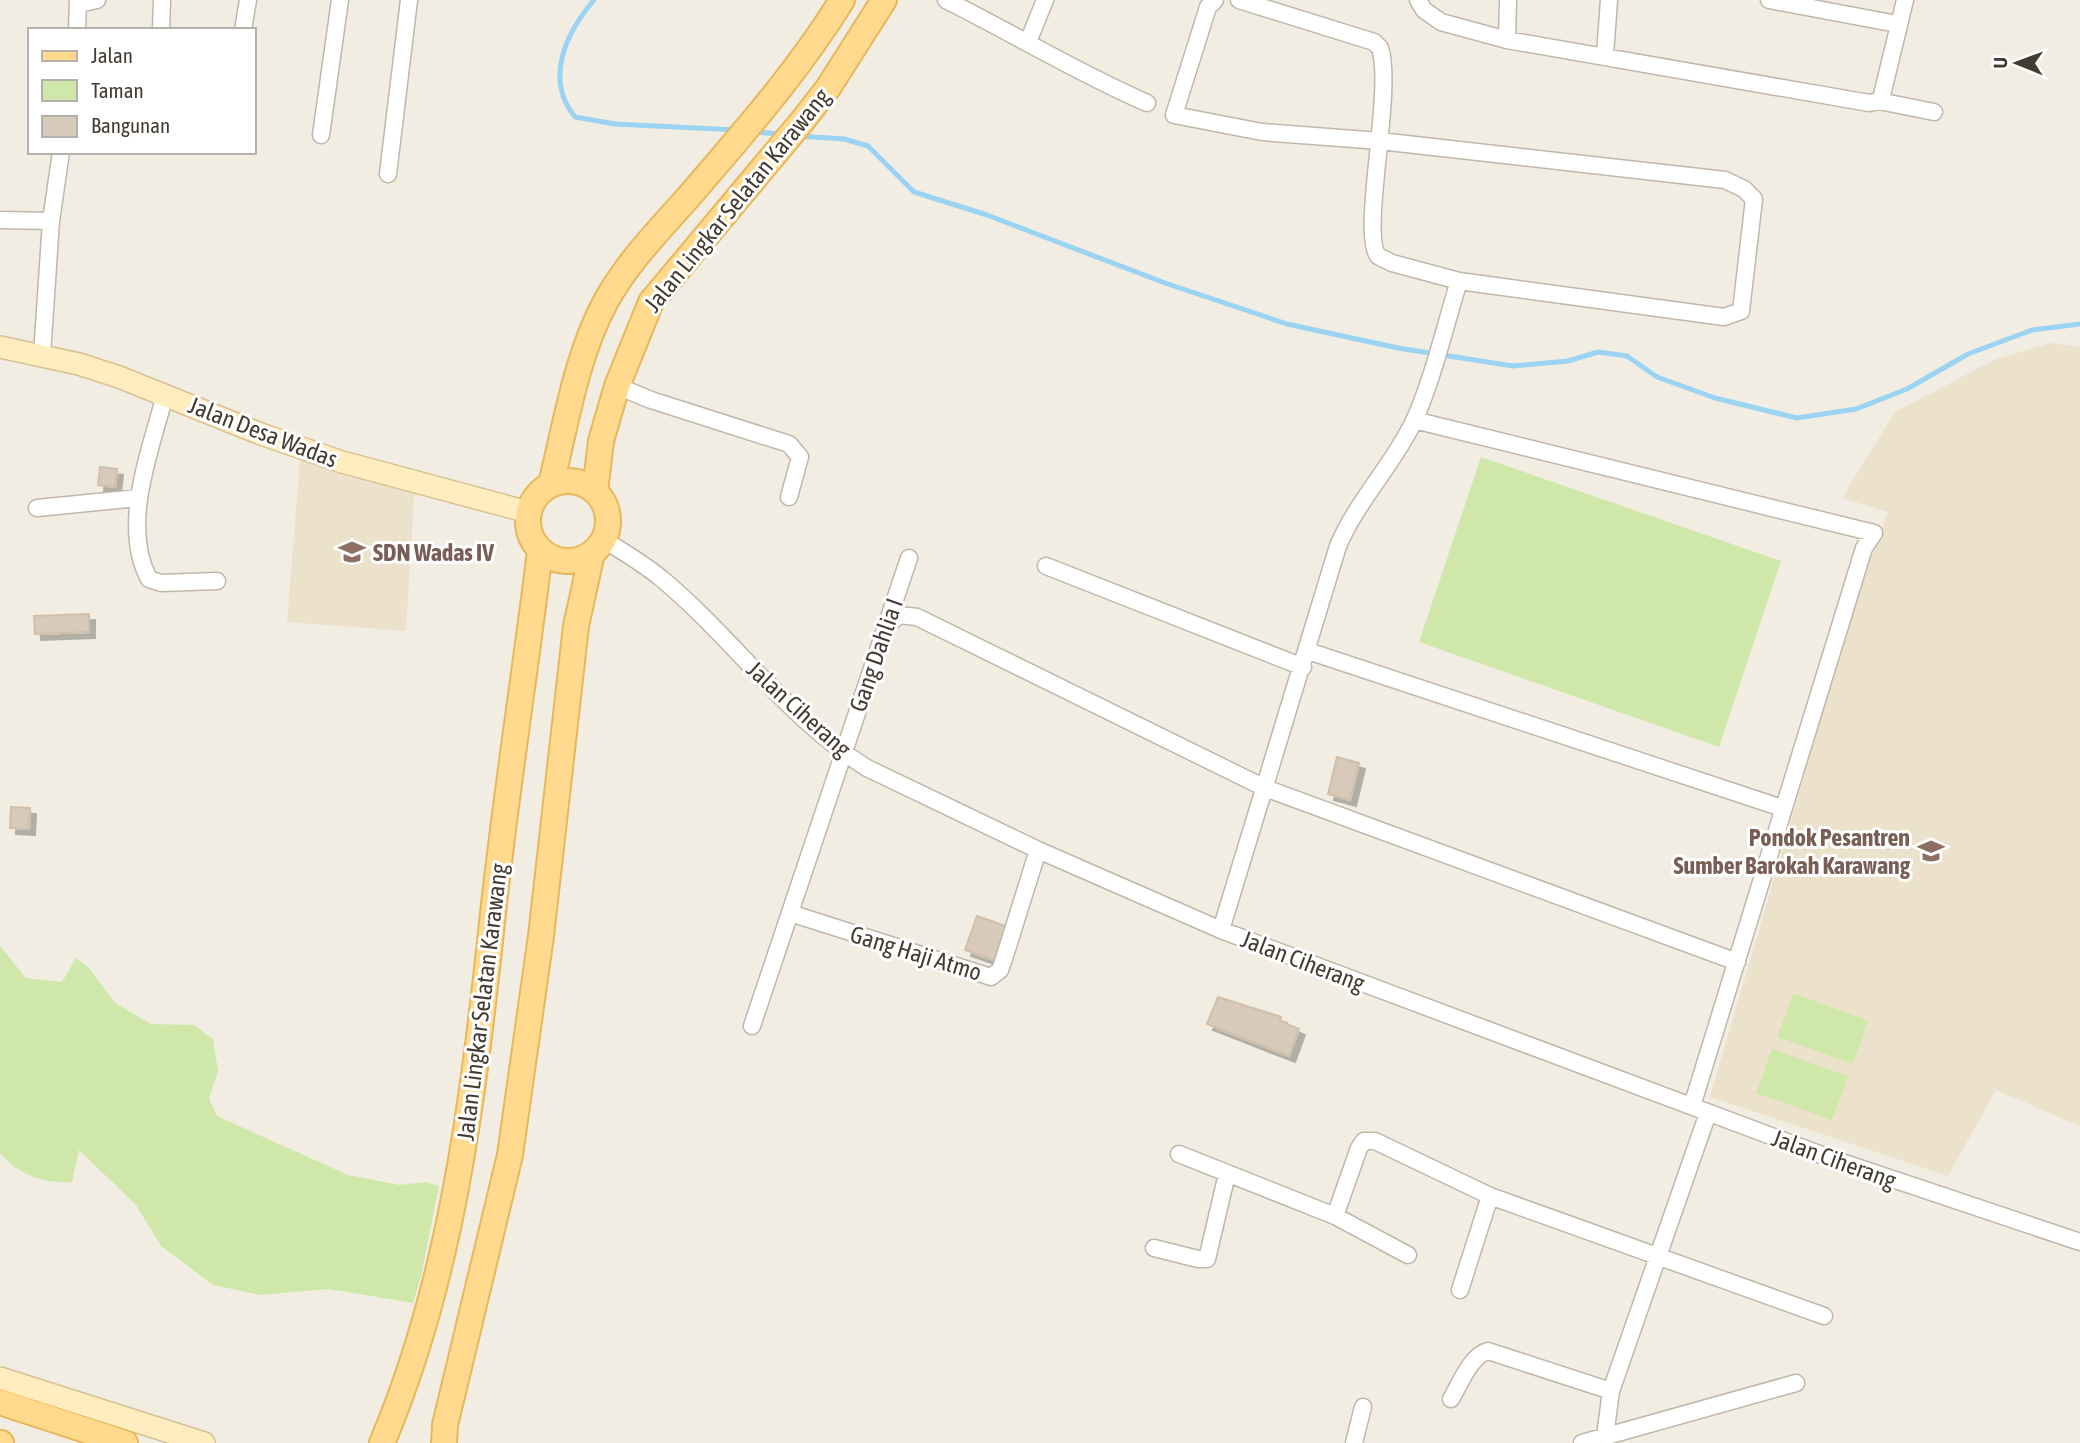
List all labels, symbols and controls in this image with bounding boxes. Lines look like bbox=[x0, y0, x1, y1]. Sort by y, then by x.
legend bbox=[28, 28, 256, 154]
north arrow bbox=[1982, 28, 2052, 98]
text: Jalan bbox=[91, 43, 133, 67]
text: U bbox=[1989, 57, 2011, 69]
text: Taman bbox=[91, 78, 144, 102]
street label: Jalan Lingkar Selatan Karawang bbox=[639, 83, 836, 317]
text: Bangunan bbox=[91, 113, 170, 137]
street label: Jalan Desa Wadas bbox=[185, 391, 341, 473]
school or university icon: SDN Wadas IV bbox=[337, 537, 367, 567]
place label: SDN Wadas IV bbox=[373, 539, 494, 566]
street label: Gang Dahlia I bbox=[844, 595, 908, 715]
street label: Jalan Ciherang bbox=[742, 656, 857, 763]
place label: Pondok Pesantren Sumber Barokah Karawang bbox=[1673, 824, 1911, 879]
school or university icon: Pondok Pesantren Sumber Barokah Karawang bbox=[1916, 836, 1946, 866]
street label: Jalan Lingkar Selatan Karawang bbox=[452, 861, 512, 1142]
street label: Gang Haji Atmo bbox=[847, 920, 985, 986]
street label: Jalan Ciherang bbox=[1238, 925, 1369, 997]
street label: Jalan Ciherang bbox=[1768, 1124, 1900, 1194]

